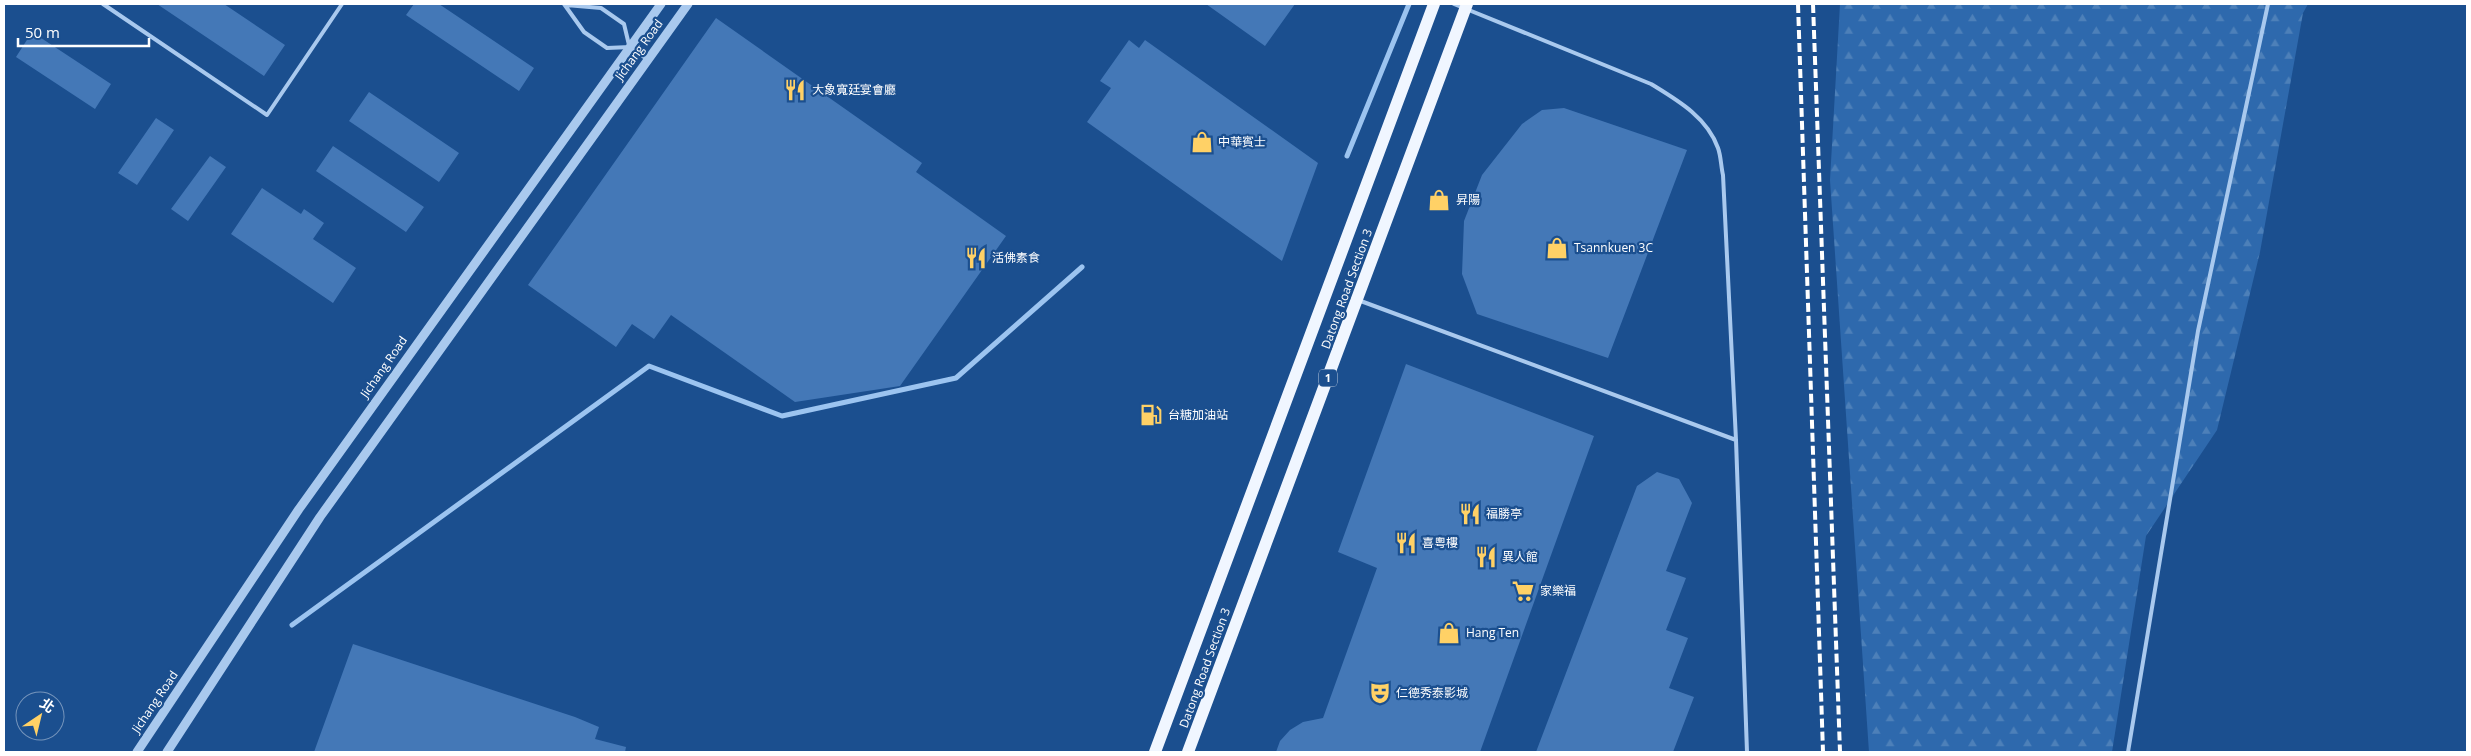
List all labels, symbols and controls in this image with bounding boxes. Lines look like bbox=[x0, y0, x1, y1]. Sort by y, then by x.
scale bar bbox=[18, 15, 149, 47]
street label: Jichang Road bbox=[610, 16, 667, 84]
text: 50 m bbox=[25, 22, 60, 42]
restaurant icon: 大象寬廷宴會廳 bbox=[782, 77, 808, 103]
place label: 大象寬廷宴會廳 bbox=[812, 81, 896, 98]
shop icon: 中華賓士 bbox=[1189, 129, 1215, 155]
place label: 中華賓士 bbox=[1218, 133, 1266, 150]
shop icon: 昇陽 bbox=[1426, 187, 1452, 213]
place label: 昇陽 bbox=[1456, 191, 1480, 208]
street label: Datong Road Section 3 bbox=[1317, 226, 1376, 351]
shop icon: Tsannkuen 3C bbox=[1544, 235, 1570, 261]
place label: Tsannkuen 3C bbox=[1574, 239, 1653, 256]
restaurant icon: 活佛素食 bbox=[963, 245, 989, 271]
place label: 活佛素食 bbox=[992, 249, 1040, 266]
street label: Jichang Road bbox=[356, 332, 411, 402]
road number: 1 bbox=[1319, 369, 1337, 386]
fuel station icon: 台糖加油站 bbox=[1138, 402, 1164, 428]
place label: 台糖加油站 bbox=[1168, 406, 1228, 423]
restaurant icon: 福勝亭 bbox=[1457, 501, 1483, 527]
place label: 福勝亭 bbox=[1486, 505, 1522, 522]
restaurant icon: 喜粵樓 bbox=[1393, 530, 1419, 556]
place label: 喜粵樓 bbox=[1422, 534, 1458, 551]
restaurant icon: 異人館 bbox=[1473, 544, 1499, 570]
place label: 異人館 bbox=[1502, 548, 1538, 565]
supermarket icon: 家樂福 bbox=[1510, 578, 1536, 604]
place label: 家樂福 bbox=[1540, 582, 1576, 599]
street label: Datong Road Section 3 bbox=[1175, 605, 1234, 730]
shop icon: Hang Ten bbox=[1436, 620, 1462, 646]
place label: Hang Ten bbox=[1466, 624, 1519, 641]
street label: Jichang Road bbox=[127, 667, 182, 737]
theatre icon: 仁德秀泰影城 bbox=[1367, 680, 1393, 706]
place label: 仁德秀泰影城 bbox=[1396, 684, 1468, 701]
north arrow bbox=[15, 691, 65, 741]
text: 北 bbox=[37, 693, 59, 717]

